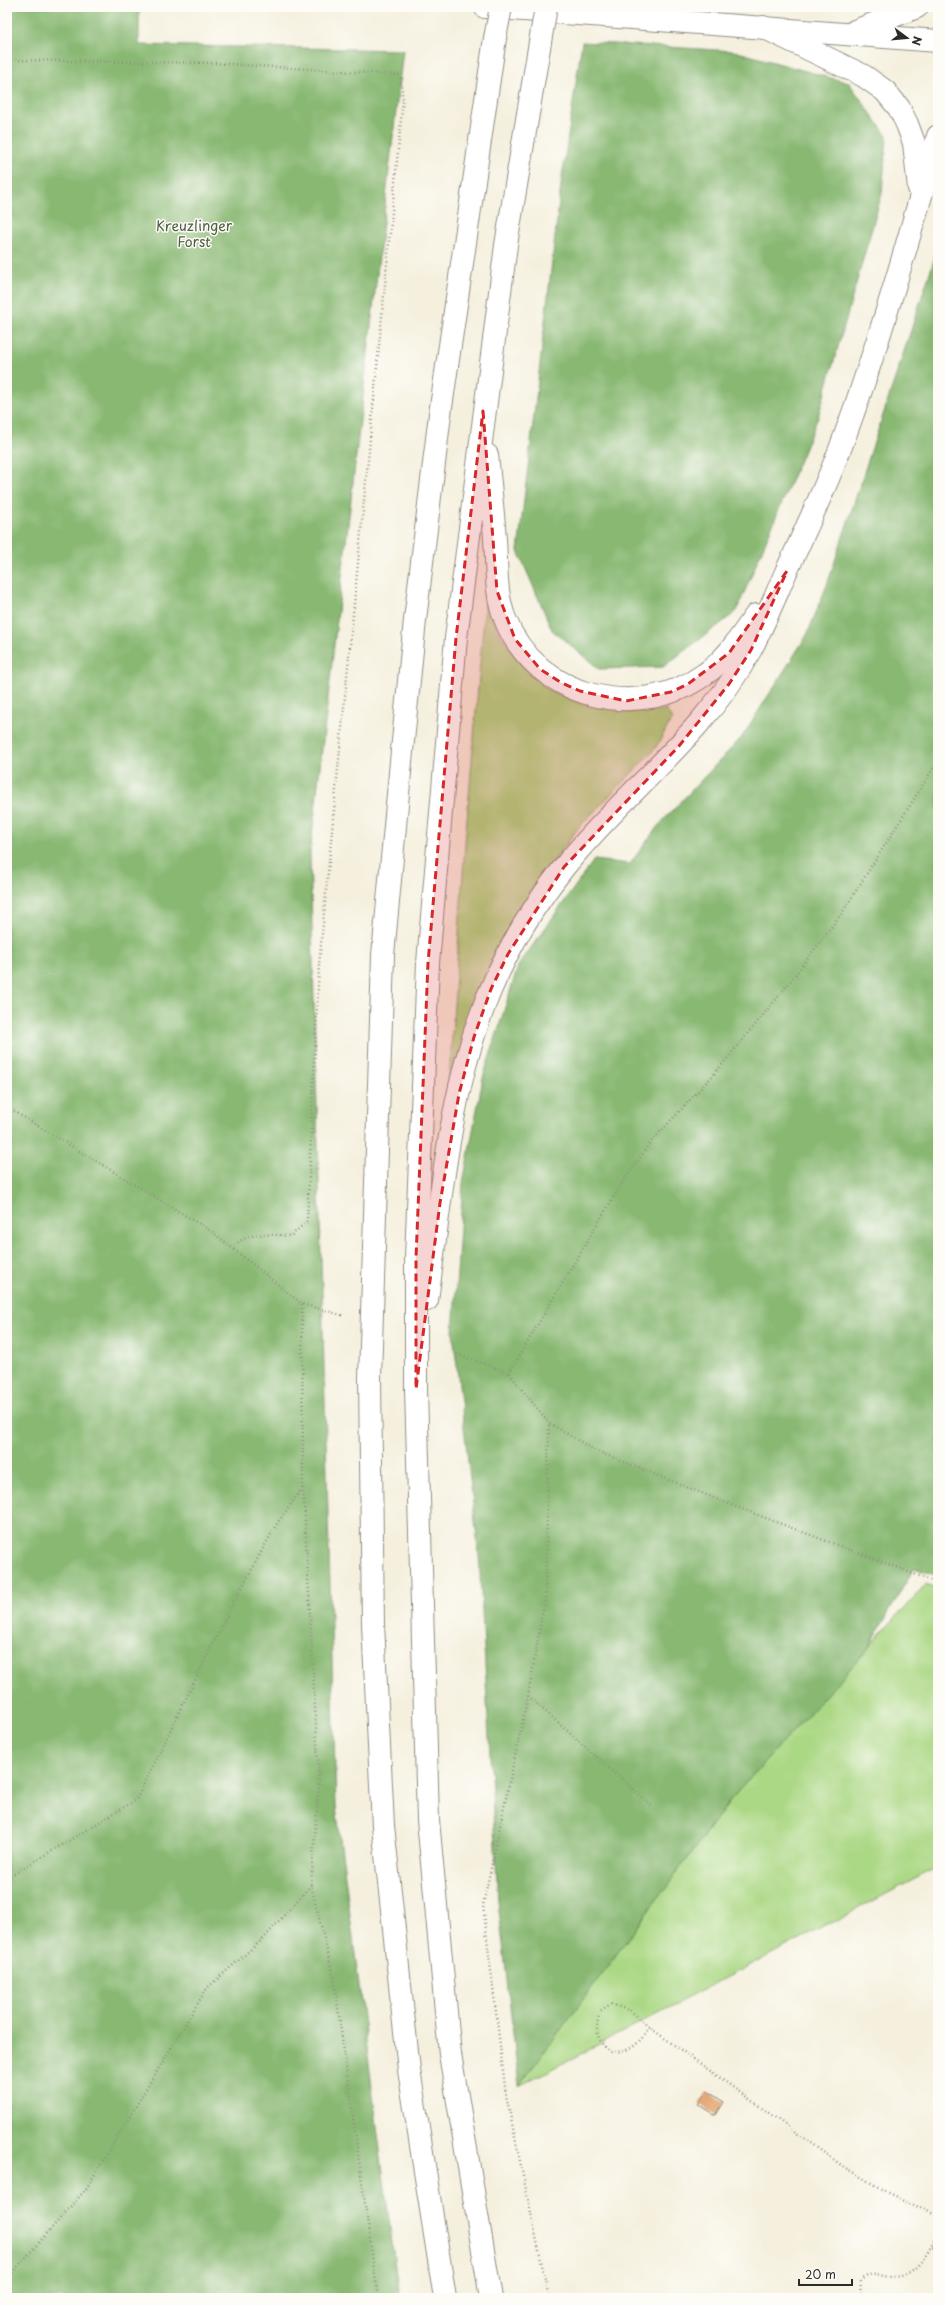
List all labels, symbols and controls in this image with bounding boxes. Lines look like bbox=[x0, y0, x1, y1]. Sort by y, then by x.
north arrow bbox=[887, 18, 927, 58]
text: N bbox=[908, 34, 926, 48]
park label: Kreuzlinger Forst bbox=[156, 215, 233, 252]
scale bar bbox=[799, 2261, 852, 2287]
text: 20 m bbox=[805, 2265, 836, 2283]

